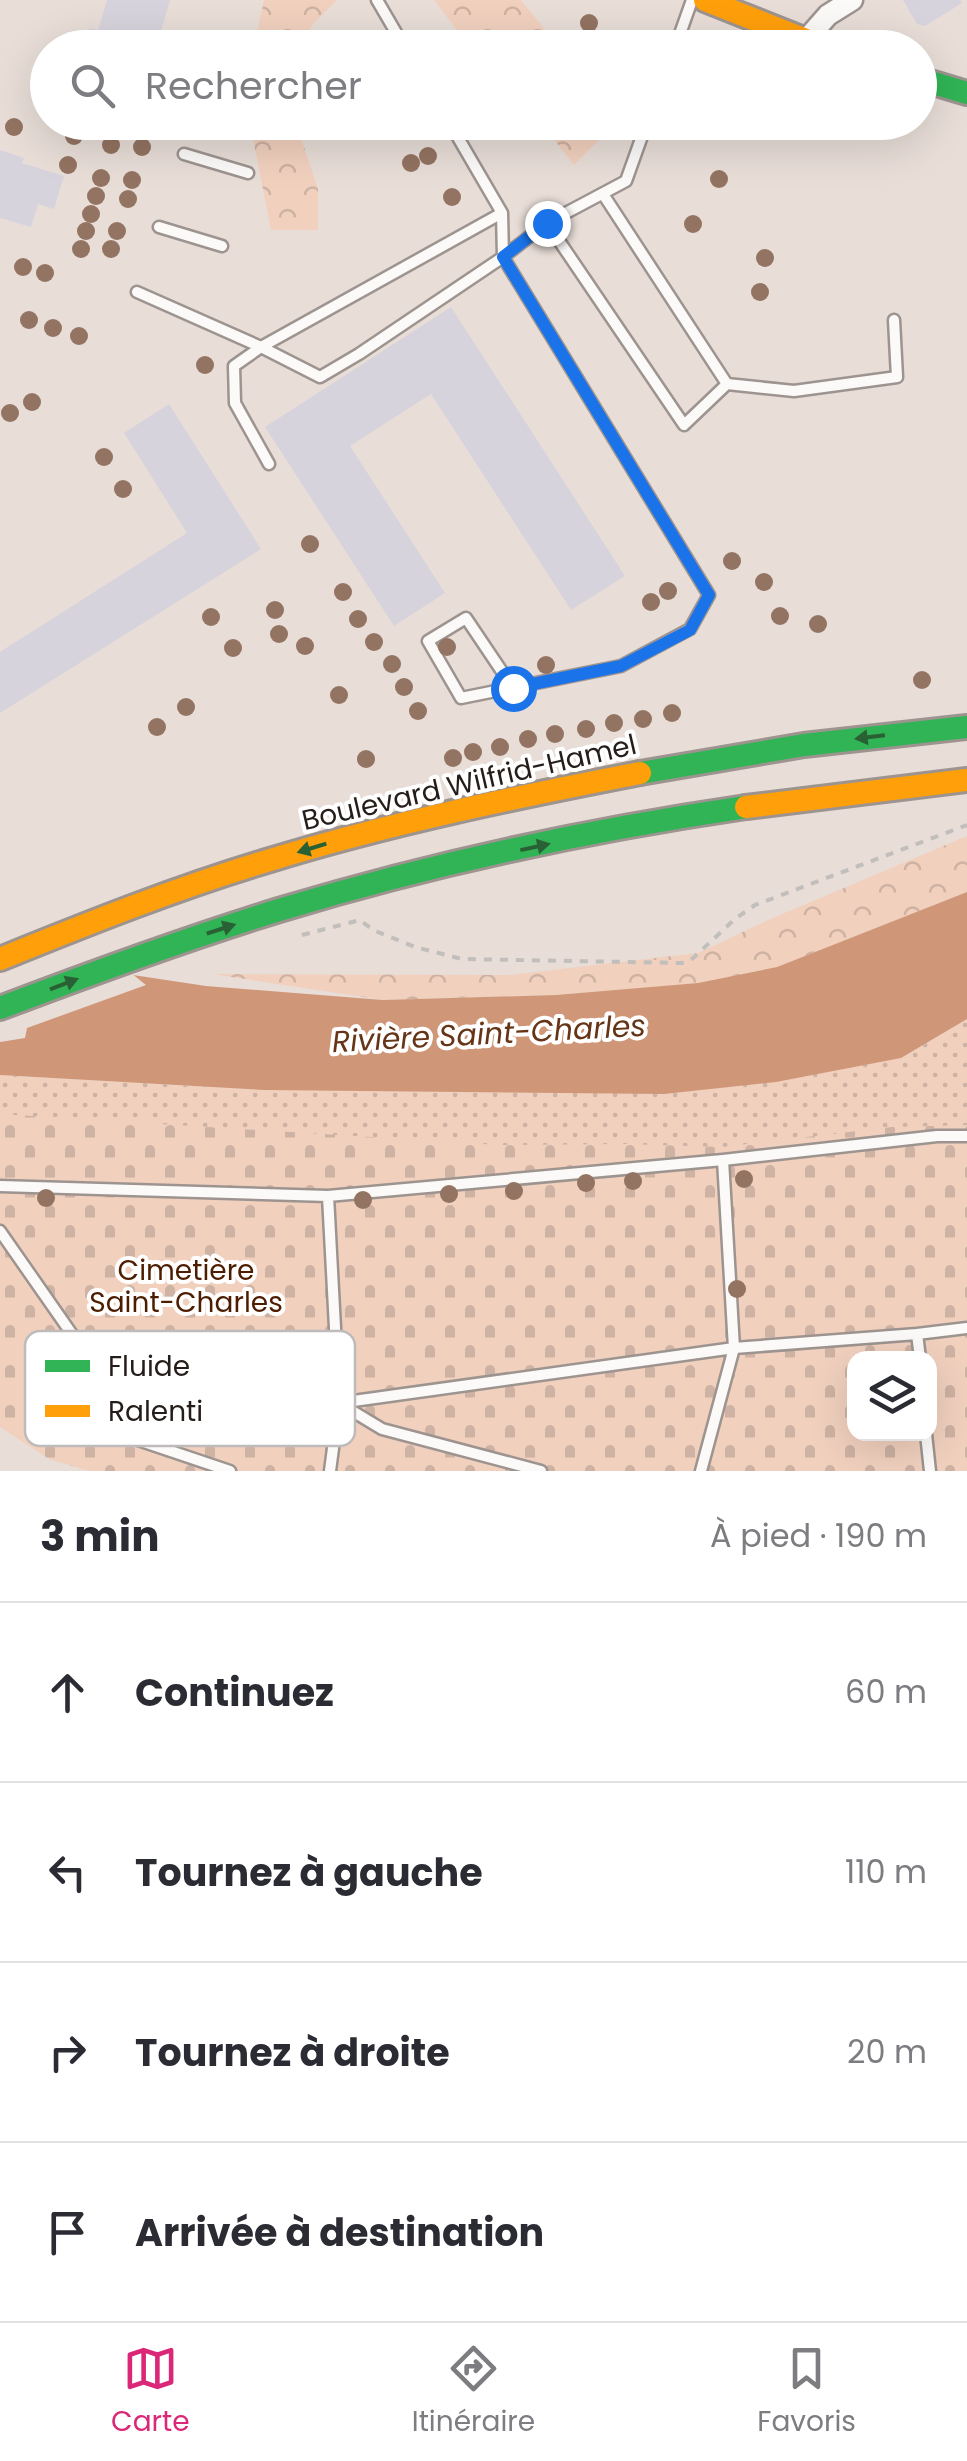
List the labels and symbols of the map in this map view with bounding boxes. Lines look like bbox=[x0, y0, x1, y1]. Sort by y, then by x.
route end bbox=[525, 201, 571, 247]
route start bbox=[491, 666, 537, 712]
street label: Boulevard Wilfrid-Hamel bbox=[298, 725, 640, 840]
one-way arrow bbox=[854, 730, 885, 746]
one-way arrow bbox=[520, 838, 551, 854]
one-way arrow bbox=[296, 841, 326, 856]
one-way arrow bbox=[206, 920, 236, 935]
one-way arrow bbox=[50, 976, 80, 991]
water label: Rivière Saint-Charles bbox=[331, 1004, 647, 1063]
park label: Cimetière Saint-Charles bbox=[89, 1251, 283, 1322]
legend bbox=[25, 1331, 355, 1446]
text: Fluide bbox=[108, 1347, 190, 1386]
text: Ralenti bbox=[108, 1392, 203, 1431]

